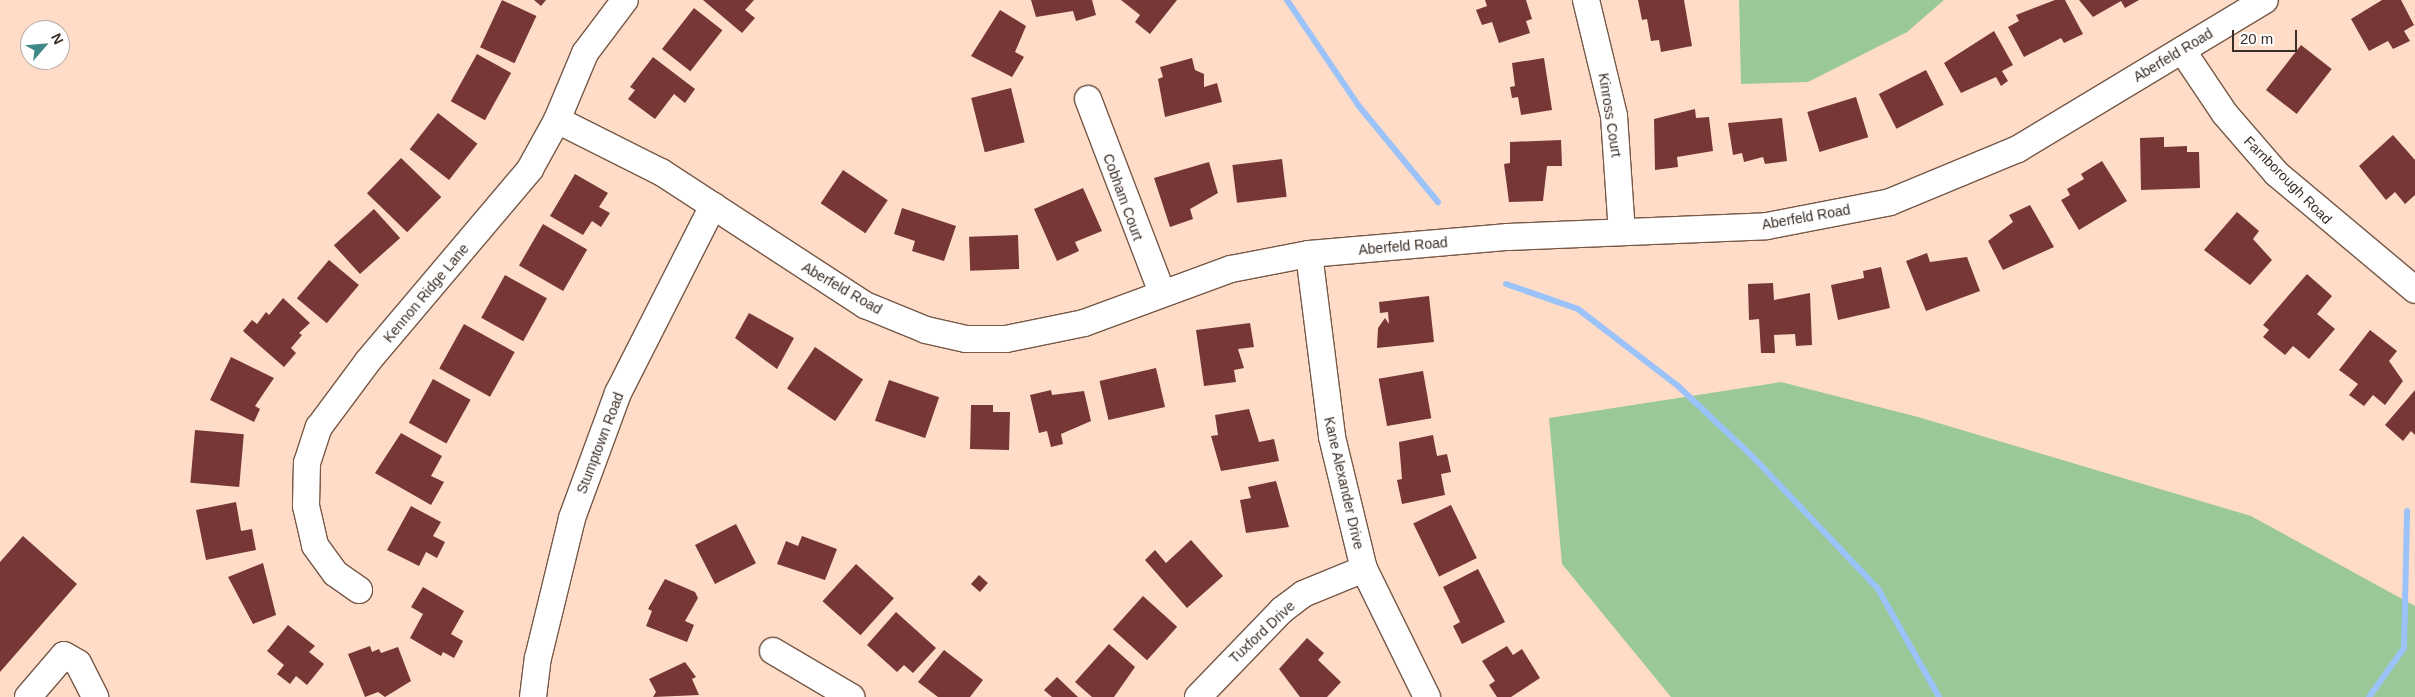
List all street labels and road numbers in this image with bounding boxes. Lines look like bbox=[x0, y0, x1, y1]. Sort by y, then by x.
street label: Aberfeld Road bbox=[2130, 25, 2216, 85]
street label: Kinross Court bbox=[1595, 72, 1625, 158]
street label: Farnborough Road bbox=[2241, 133, 2335, 227]
street label: Cobham Court bbox=[1100, 151, 1146, 243]
street label: Aberfeld Road bbox=[1760, 201, 1852, 233]
street label: Aberfeld Road bbox=[1358, 234, 1448, 258]
street label: Kennon Ridge Lane bbox=[380, 240, 472, 346]
street label: Aberfeld Road bbox=[799, 258, 885, 318]
street label: Stumptown Road bbox=[573, 390, 627, 496]
street label: Kane Alexander Drive bbox=[1320, 415, 1368, 551]
street label: Tuxford Drive bbox=[1226, 597, 1298, 667]

